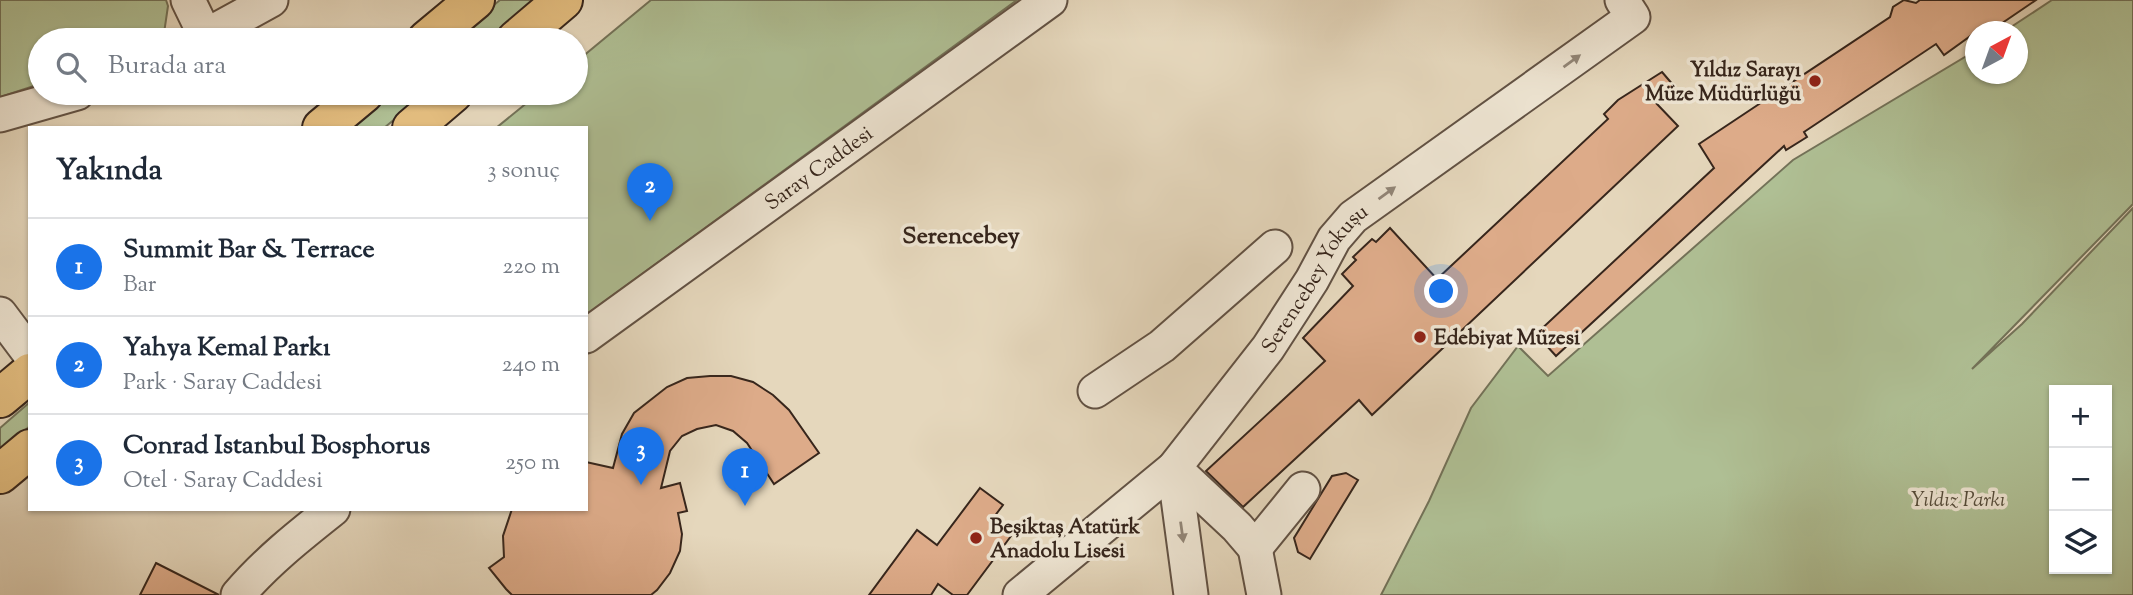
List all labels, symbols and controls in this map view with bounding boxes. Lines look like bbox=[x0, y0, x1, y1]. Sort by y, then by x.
north arrow bbox=[1965, 21, 2028, 84]
search box bbox=[28, 28, 588, 105]
icon: search bbox=[52, 48, 90, 86]
text: Burada ara bbox=[108, 48, 226, 85]
one-way arrow bbox=[1563, 54, 1581, 68]
place label: Yıldız Sarayı Müze Müdürlüğü bbox=[1645, 56, 1802, 110]
marker: Yıldız Sarayı Müze Müdürlüğü bbox=[1807, 73, 1823, 89]
street label: Saray Caddesi bbox=[759, 120, 880, 219]
text: Yakında bbox=[56, 150, 162, 193]
text: 3 sonuç bbox=[487, 155, 560, 188]
pin: 2 bbox=[627, 163, 673, 221]
one-way arrow bbox=[1378, 186, 1396, 200]
street label: Serencebey Yokuşu bbox=[1255, 198, 1375, 360]
district label: Serencebey bbox=[902, 220, 1020, 254]
text: Summit Bar & Terrace bbox=[123, 232, 375, 269]
text: 1 bbox=[75, 251, 83, 284]
text: 220 m bbox=[502, 251, 560, 284]
text: Bar bbox=[123, 269, 156, 302]
your location bbox=[1424, 274, 1458, 308]
place label: Edebiyat Müzesi bbox=[1434, 324, 1580, 354]
marker: Edebiyat Müzesi bbox=[1412, 329, 1428, 345]
text: Yahya Kemal Parkı bbox=[123, 330, 330, 367]
text: 2 bbox=[74, 349, 84, 382]
text: 240 m bbox=[502, 349, 560, 382]
text: Park · Saray Caddesi bbox=[123, 367, 322, 400]
map controls bbox=[2049, 385, 2112, 574]
button: + bbox=[2049, 385, 2112, 448]
pin: 3 bbox=[618, 427, 664, 485]
text: Conrad Istanbul Bosphorus bbox=[123, 428, 430, 465]
text: 3 bbox=[74, 447, 84, 480]
text: 250 m bbox=[505, 447, 560, 480]
pin: 1 bbox=[722, 448, 768, 506]
button: − bbox=[2049, 448, 2112, 511]
text: Otel · Saray Caddesi bbox=[123, 465, 323, 498]
park label: Yıldız Parkı bbox=[1911, 486, 2005, 516]
button: layers bbox=[2049, 511, 2112, 574]
place label: Beşiktaş Atatürk Anadolu Lisesi bbox=[990, 513, 1141, 567]
one-way arrow bbox=[1177, 521, 1188, 543]
marker: Beşiktaş Atatürk Anadolu Lisesi bbox=[968, 530, 984, 546]

